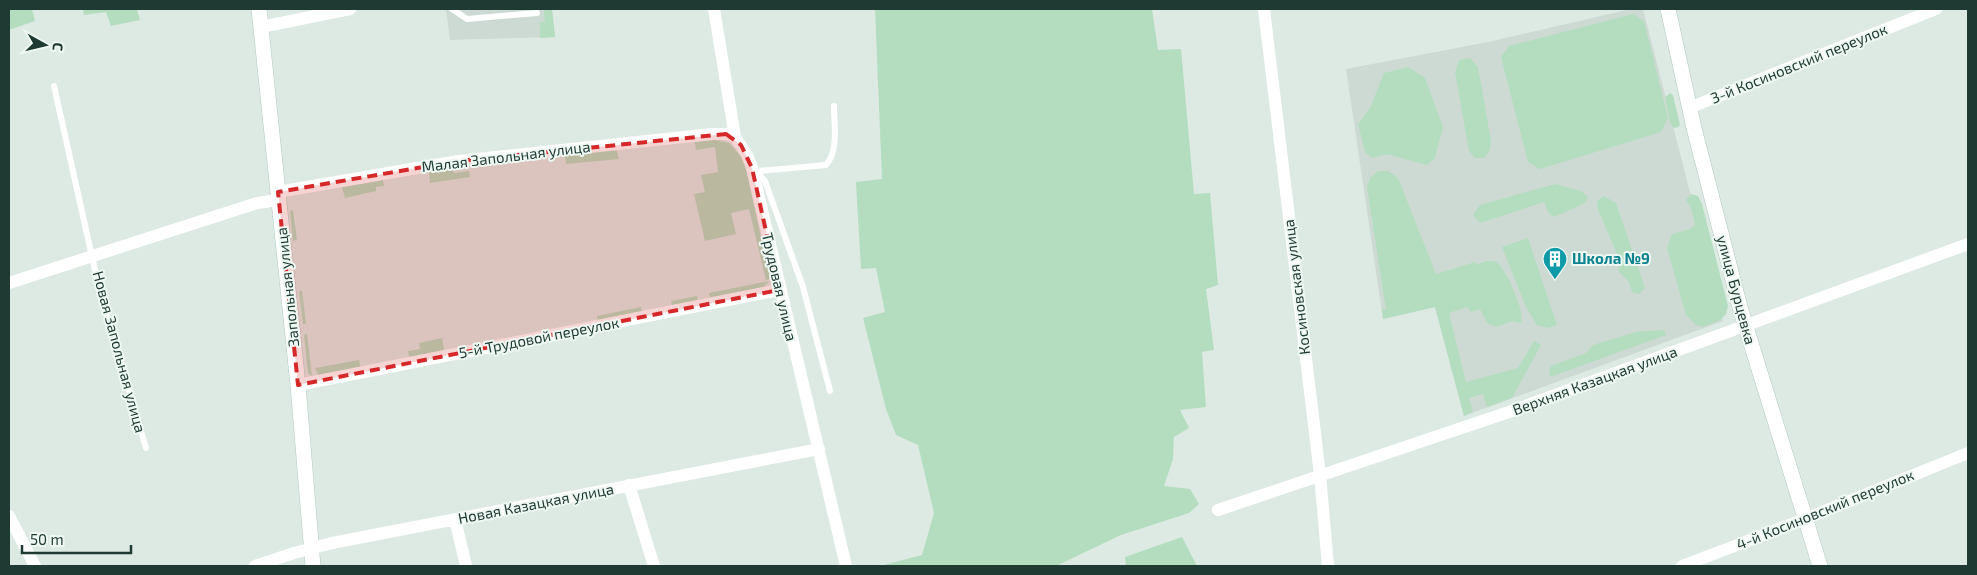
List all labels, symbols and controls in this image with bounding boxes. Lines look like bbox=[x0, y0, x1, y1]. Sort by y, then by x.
street label: 3-й Косиновский переулок bbox=[1708, 19, 1890, 108]
north arrow bbox=[20, 20, 70, 70]
text: С bbox=[49, 42, 67, 52]
street label: Малая Запольная улица bbox=[421, 137, 591, 176]
street label: Косиновская улица bbox=[1279, 218, 1314, 356]
street label: Запольная улица bbox=[272, 226, 303, 348]
street label: Трудовая улица bbox=[758, 231, 801, 343]
street label: улица Бурцевка bbox=[1713, 233, 1760, 347]
building icon: Школа №9 bbox=[1542, 246, 1568, 280]
place label: Школа №9 bbox=[1572, 249, 1650, 267]
street label: Новая Запольная улица bbox=[89, 269, 150, 435]
street label: 5-й Трудовой переулок bbox=[457, 313, 621, 362]
street label: Верхняя Казацкая улица bbox=[1510, 342, 1680, 419]
street label: 4-й Косиновский переулок bbox=[1733, 465, 1916, 554]
street label: Новая Казацкая улица bbox=[456, 479, 615, 528]
scale bar bbox=[22, 522, 131, 554]
text: 50 m bbox=[30, 530, 64, 548]

